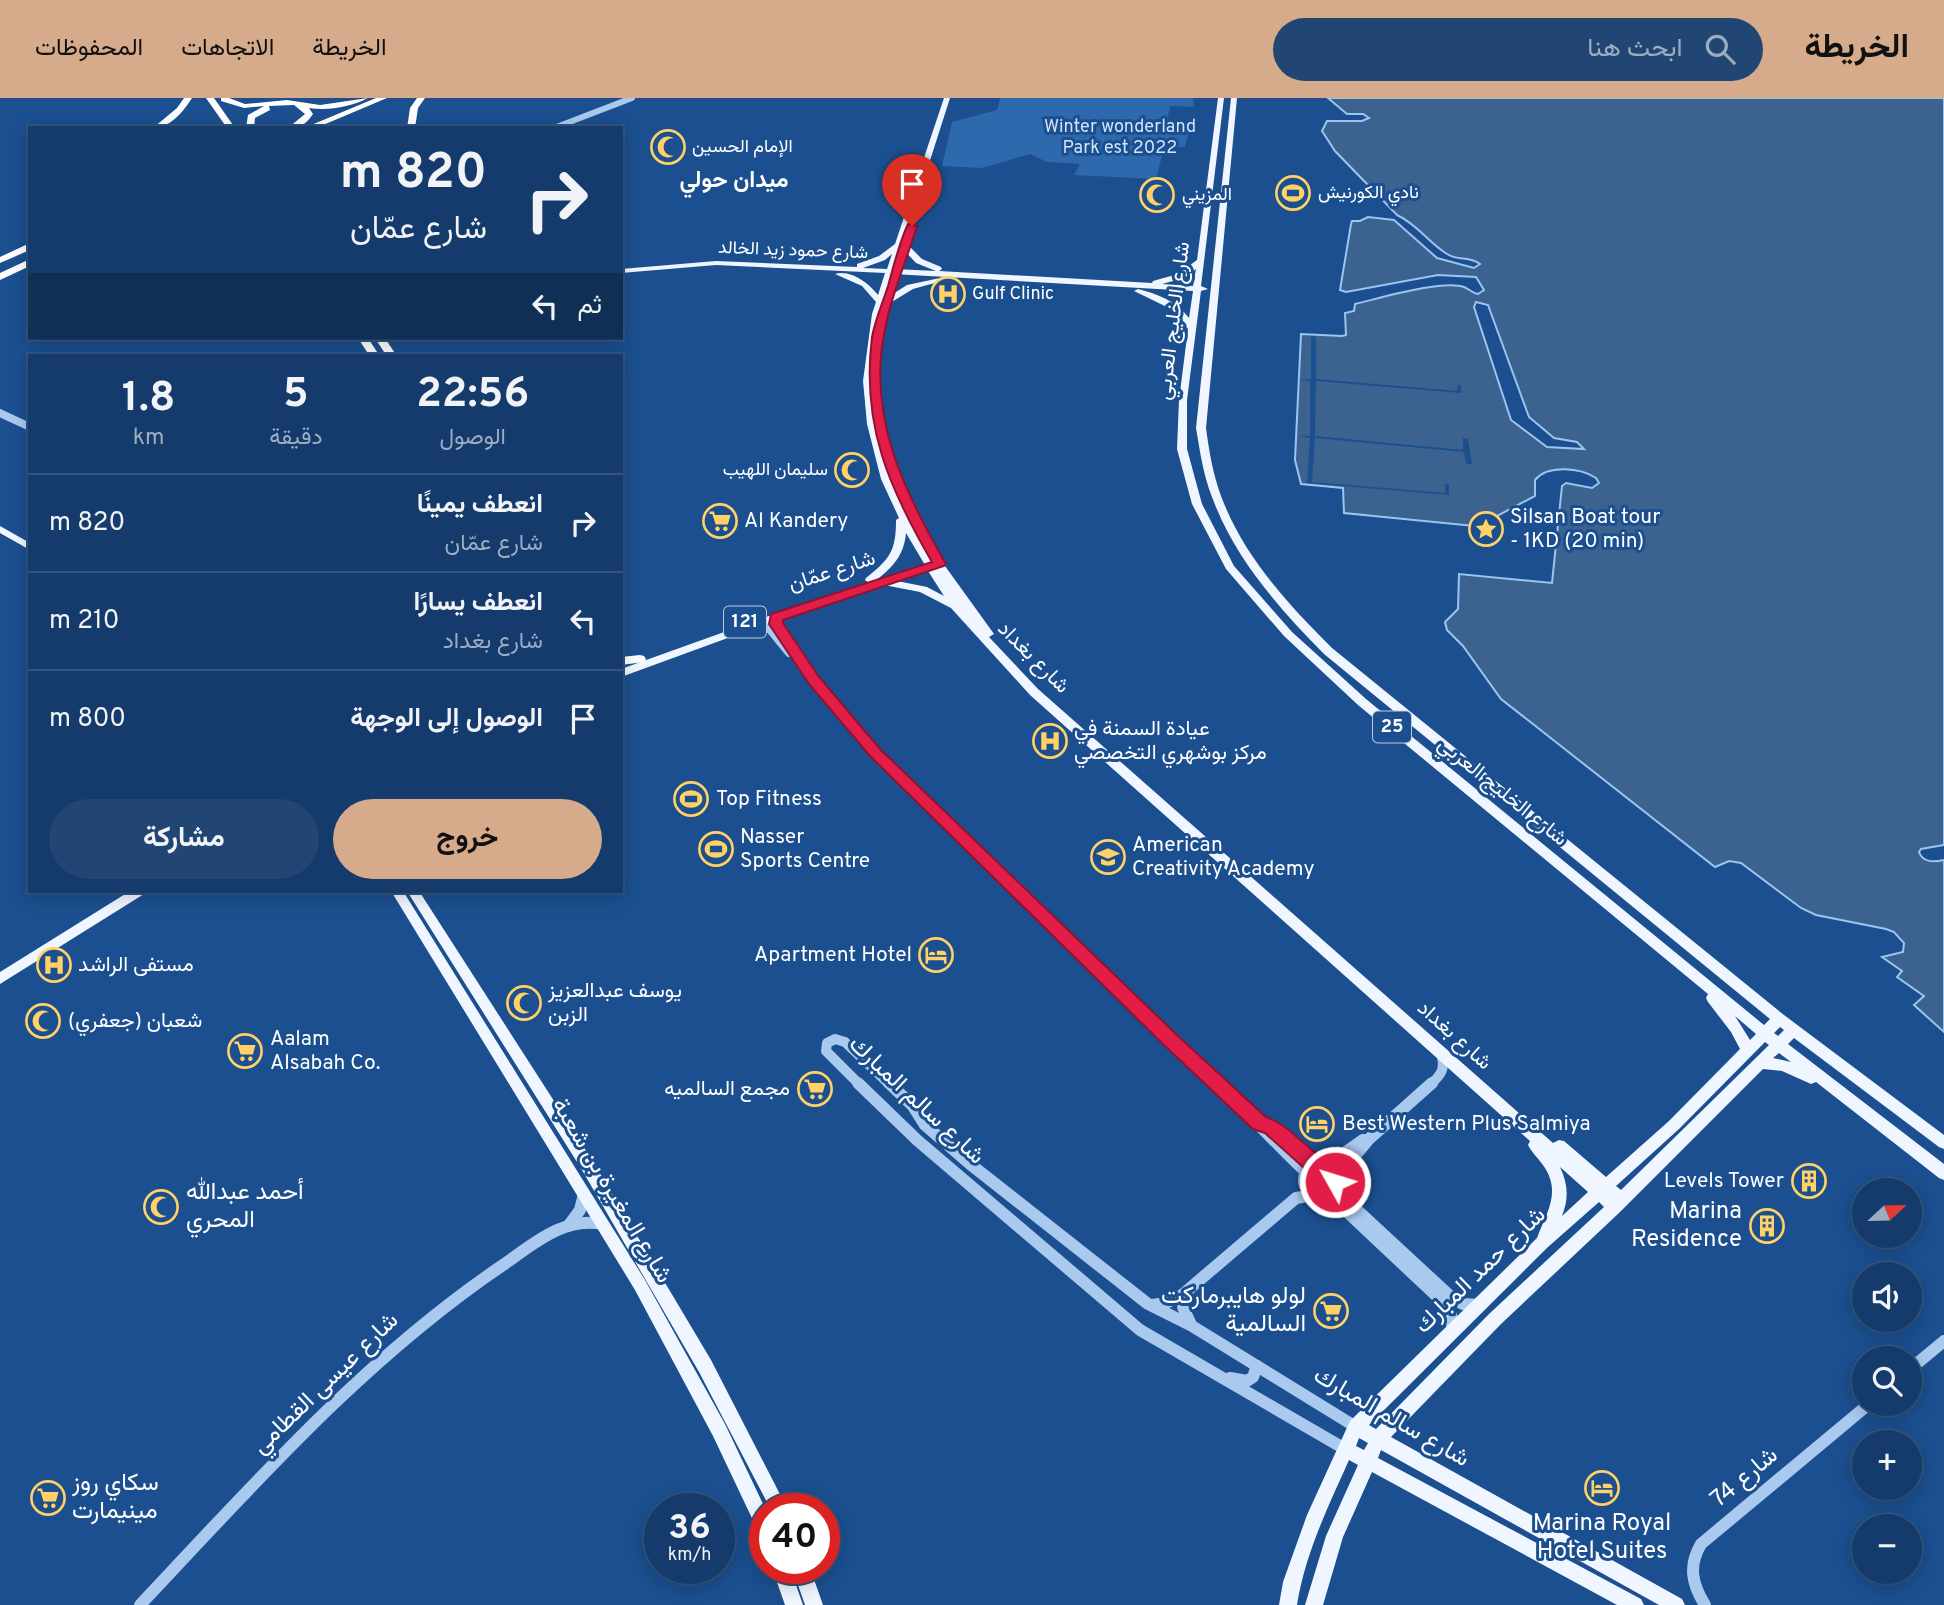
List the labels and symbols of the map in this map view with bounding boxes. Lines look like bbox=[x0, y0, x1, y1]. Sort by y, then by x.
park label: Winter wonderland Park est 2022 bbox=[1044, 116, 1196, 160]
mosque icon: الإمام الحسين bbox=[649, 128, 687, 166]
place label: الإمام الحسين bbox=[692, 136, 793, 159]
pin bbox=[882, 154, 942, 226]
district label: ميدان حولي bbox=[679, 167, 789, 199]
sports icon: نادي الكورنيش bbox=[1274, 174, 1312, 212]
mosque icon: المزيني bbox=[1138, 176, 1176, 214]
place label: نادي الكورنيش bbox=[1318, 182, 1419, 207]
place label: المزيني bbox=[1182, 184, 1232, 209]
street label: شارع حمود زيد الخالد bbox=[717, 237, 869, 265]
street label: شارع الخليج العربي bbox=[1151, 240, 1199, 402]
hospital icon: Gulf Clinic bbox=[929, 275, 967, 313]
place label: Gulf Clinic bbox=[972, 283, 1054, 306]
mosque icon: سليمان اللهيب bbox=[833, 451, 871, 489]
place label: سليمان اللهيب bbox=[723, 459, 828, 482]
supermarket icon: Al Kandery bbox=[701, 502, 739, 540]
place label: Silsan Boat tour - 1KD (20 min) bbox=[1510, 504, 1660, 555]
place label: Al Kandery bbox=[744, 508, 848, 535]
place icon: Silsan Boat tour - 1KD (20 min) bbox=[1467, 510, 1505, 548]
street label: شارع عمّان bbox=[785, 545, 879, 599]
road number: 121 bbox=[724, 607, 766, 638]
street label: شارع بغداد bbox=[991, 616, 1075, 700]
road number: 25 bbox=[1373, 712, 1411, 742]
place label: عيادة السمنة في مركز بوشهري التخصصي bbox=[1074, 716, 1267, 769]
hospital icon: عيادة السمنة في مركز بوشهري التخصصي bbox=[1031, 722, 1069, 760]
street label: شارع الخليج العربي bbox=[1430, 731, 1572, 854]
sports icon: Top Fitness bbox=[672, 780, 710, 818]
place label: Top Fitness bbox=[716, 786, 822, 813]
place label: Nasser Sports Centre bbox=[740, 824, 870, 875]
sports icon: Nasser Sports Centre bbox=[697, 830, 735, 868]
place label: American Creativity Academy bbox=[1132, 832, 1315, 883]
school or university icon: American Creativity Academy bbox=[1089, 838, 1127, 876]
hotel icon: Apartment Hotel bbox=[917, 936, 955, 974]
place label: Apartment Hotel bbox=[754, 942, 912, 969]
hospital icon: مستفى الراشد bbox=[35, 946, 73, 984]
place label: مستفى الراشد bbox=[78, 952, 194, 979]
place label: يوسف عبدالعزيز الزبن bbox=[547, 978, 682, 1029]
mosque icon: يوسف عبدالعزيز الزبن bbox=[505, 984, 543, 1022]
street label: شارع بغداد bbox=[1411, 995, 1497, 1077]
mosque icon: شعبان (جعفري) bbox=[24, 1002, 62, 1040]
place label: شعبان (جعفري) bbox=[68, 1008, 202, 1037]
place label: Aalam Alsabah Co. bbox=[270, 1026, 380, 1077]
street label: شارع سالم المبارك bbox=[842, 1030, 990, 1172]
supermarket icon: Aalam Alsabah Co. bbox=[226, 1032, 264, 1070]
supermarket icon: مجمع السالميه bbox=[796, 1070, 834, 1108]
place label: مجمع السالميه bbox=[664, 1076, 790, 1103]
street label: شارع المغيرة بن شعبة bbox=[544, 1093, 678, 1289]
hotel icon: Best Western Plus Salmiya bbox=[1298, 1105, 1336, 1143]
place label: Best Western Plus Salmiya bbox=[1342, 1111, 1590, 1138]
position arrow bbox=[1298, 1145, 1372, 1219]
building icon: Levels Tower bbox=[1790, 1162, 1828, 1200]
place label: Levels Tower bbox=[1664, 1168, 1784, 1195]
place label: أحمد عبدالله المحري bbox=[186, 1177, 304, 1238]
north arrow bbox=[1852, 1178, 1922, 1248]
mosque icon: أحمد عبدالله المحري bbox=[142, 1188, 180, 1226]
place label: Marina Residence bbox=[1631, 1197, 1742, 1255]
street label: شارع حمد المبارك bbox=[1409, 1201, 1553, 1341]
building icon: Marina Residence bbox=[1748, 1207, 1786, 1245]
place label: لولو هايبرماركت السالمية bbox=[1161, 1282, 1306, 1340]
supermarket icon: لولو هايبرماركت السالمية bbox=[1312, 1292, 1350, 1330]
street label: شارع عيسى القطامي bbox=[246, 1306, 407, 1463]
street label: شارع سالم المبارك bbox=[1308, 1361, 1474, 1475]
street label: شارع 74 bbox=[1705, 1441, 1785, 1515]
place label: سكاي روز مينيمارت bbox=[71, 1469, 159, 1527]
hotel icon: Marina Royal Hotel Suites bbox=[1583, 1469, 1621, 1507]
supermarket icon: سكاي روز مينيمارت bbox=[29, 1479, 67, 1517]
speed limit sign: 40 bbox=[749, 1493, 840, 1584]
place label: Marina Royal Hotel Suites bbox=[1533, 1509, 1671, 1567]

